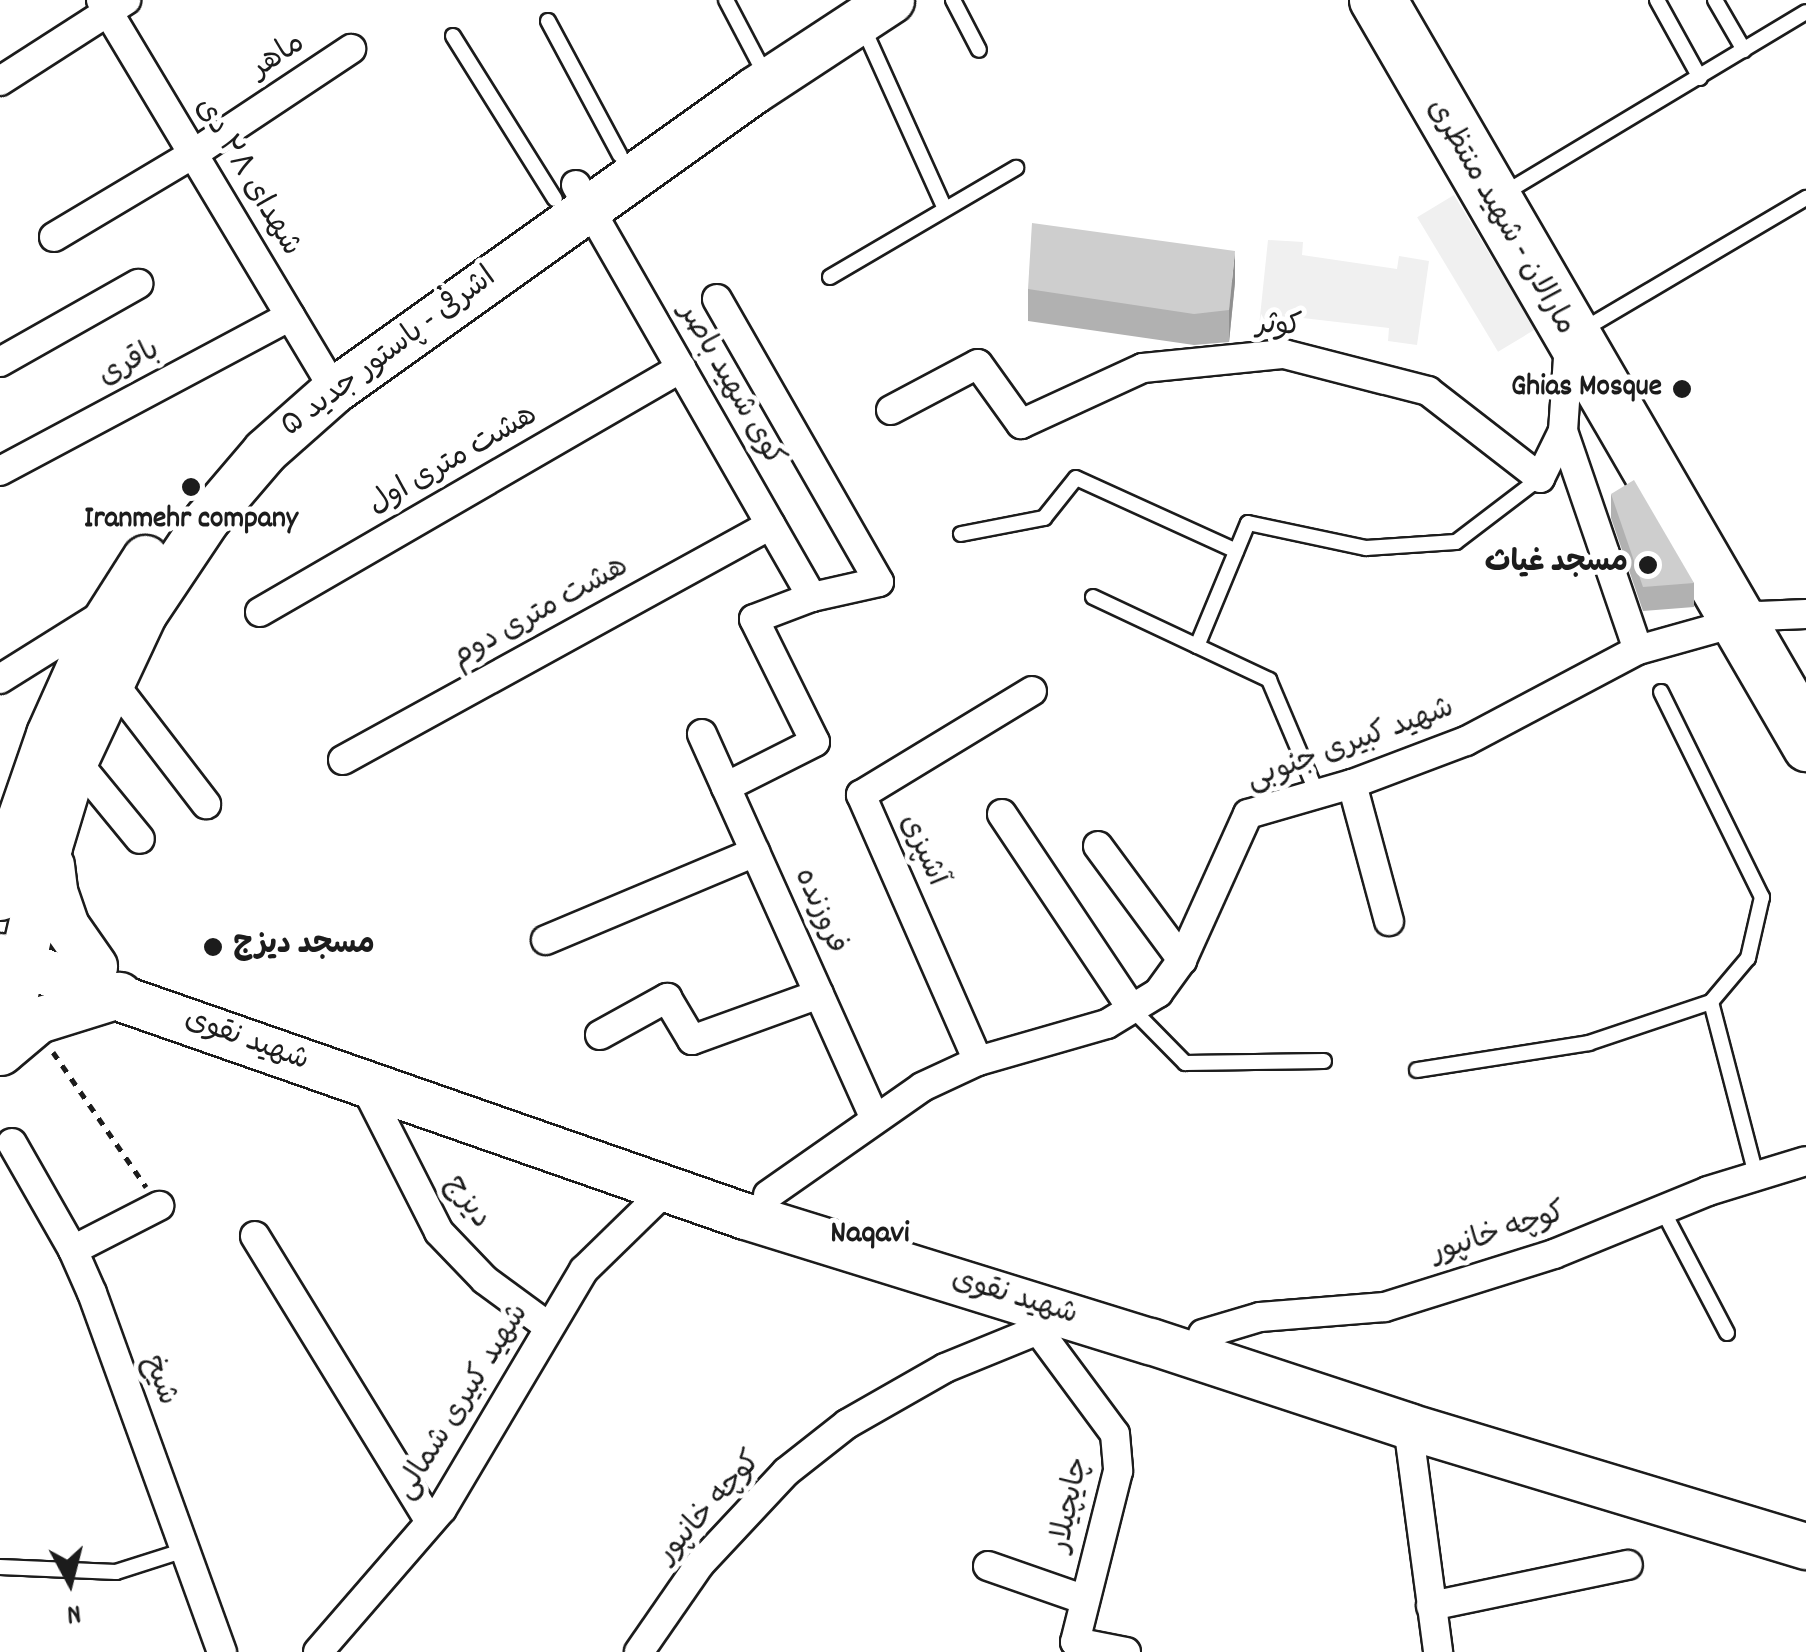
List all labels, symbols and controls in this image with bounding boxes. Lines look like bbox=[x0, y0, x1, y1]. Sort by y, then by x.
street label: ماهر bbox=[245, 27, 313, 89]
street label: شهدای ۲۸ دی bbox=[185, 92, 307, 264]
street label: مارالان - شهید منتظری bbox=[1417, 94, 1581, 342]
street label: اشرفی - پاستور جدید ۵ bbox=[275, 261, 505, 447]
street label: کوی شهید باصر bbox=[668, 298, 790, 474]
street label: کوثر bbox=[1255, 309, 1303, 347]
street label: باقری bbox=[93, 334, 167, 396]
place label: Ghias Mosque bbox=[1511, 371, 1662, 407]
marker: Ghias Mosque bbox=[1671, 378, 1693, 400]
street label: هشت متری اول bbox=[363, 399, 545, 525]
marker: Iranmehr company bbox=[180, 476, 202, 498]
place label: Iranmehr company bbox=[84, 503, 298, 539]
place label: مسجد غیاث bbox=[1485, 547, 1628, 583]
street label: هشت متری دوم bbox=[446, 551, 636, 677]
marker: مسجد غیاث bbox=[1637, 554, 1659, 576]
street label: شهید کبیری جنوبی bbox=[1242, 692, 1460, 800]
street label: آشپزی bbox=[889, 809, 953, 893]
street label: فروزنده bbox=[783, 864, 853, 960]
place label: مسجد دیزج bbox=[233, 929, 375, 965]
marker: مسجد دیزج bbox=[202, 936, 224, 958]
street label: شهید نقوی bbox=[179, 1003, 313, 1081]
street label: دیزج bbox=[435, 1169, 497, 1237]
street label: کوچه خانپور bbox=[1427, 1196, 1571, 1274]
district label: Naqavi bbox=[830, 1216, 910, 1254]
street label: شهید نقوی bbox=[947, 1263, 1081, 1335]
street label: شهید کبیری شمالی bbox=[389, 1299, 539, 1507]
street label: شیخ bbox=[132, 1351, 184, 1411]
street label: کوچه خانپور bbox=[651, 1445, 771, 1573]
street label: چایچیلار bbox=[1044, 1454, 1100, 1556]
north arrow bbox=[20, 1532, 120, 1632]
text: N bbox=[64, 1591, 83, 1632]

